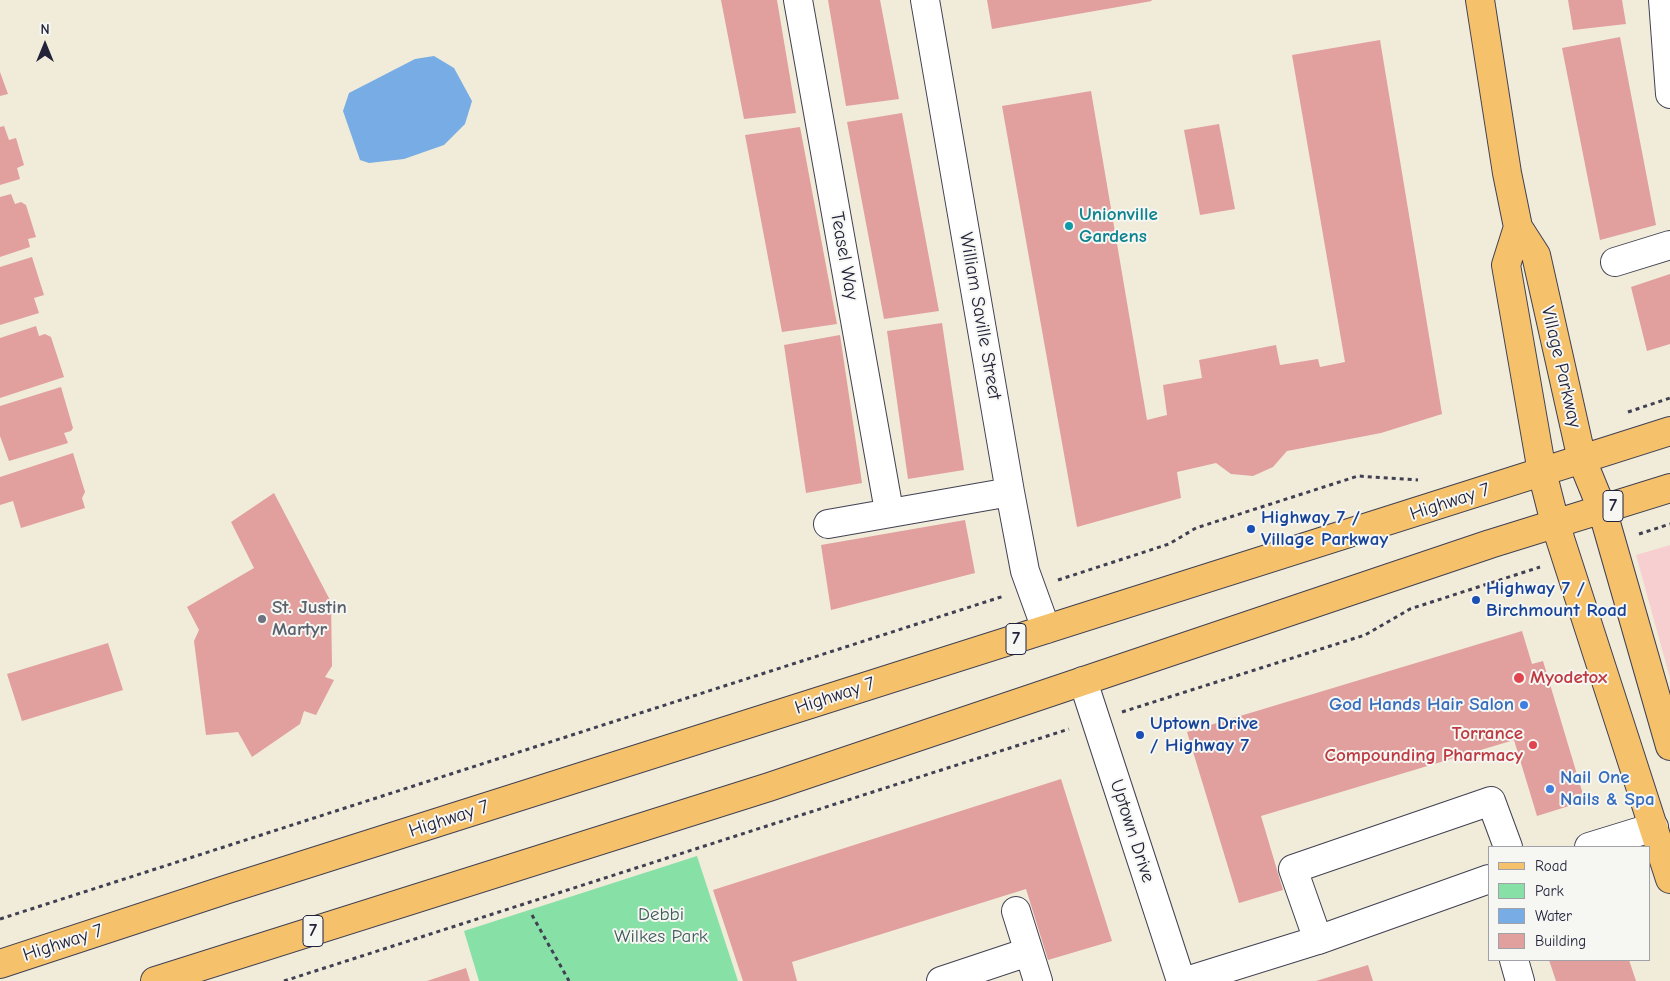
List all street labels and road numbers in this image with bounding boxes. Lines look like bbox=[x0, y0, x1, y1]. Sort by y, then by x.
street label: Teasel Way bbox=[825, 210, 863, 302]
street label: William Saville Street bbox=[954, 231, 1006, 401]
street label: Village Parkway bbox=[1536, 304, 1586, 430]
street label: Highway 7 bbox=[1407, 478, 1493, 526]
road number: 7 bbox=[1603, 491, 1623, 522]
road number: 7 bbox=[1006, 624, 1026, 654]
street label: Highway 7 bbox=[792, 672, 878, 720]
street label: Uptown Drive bbox=[1105, 777, 1159, 885]
street label: Highway 7 bbox=[406, 795, 492, 843]
road number: 7 bbox=[303, 916, 323, 946]
street label: Highway 7 bbox=[20, 919, 106, 967]

